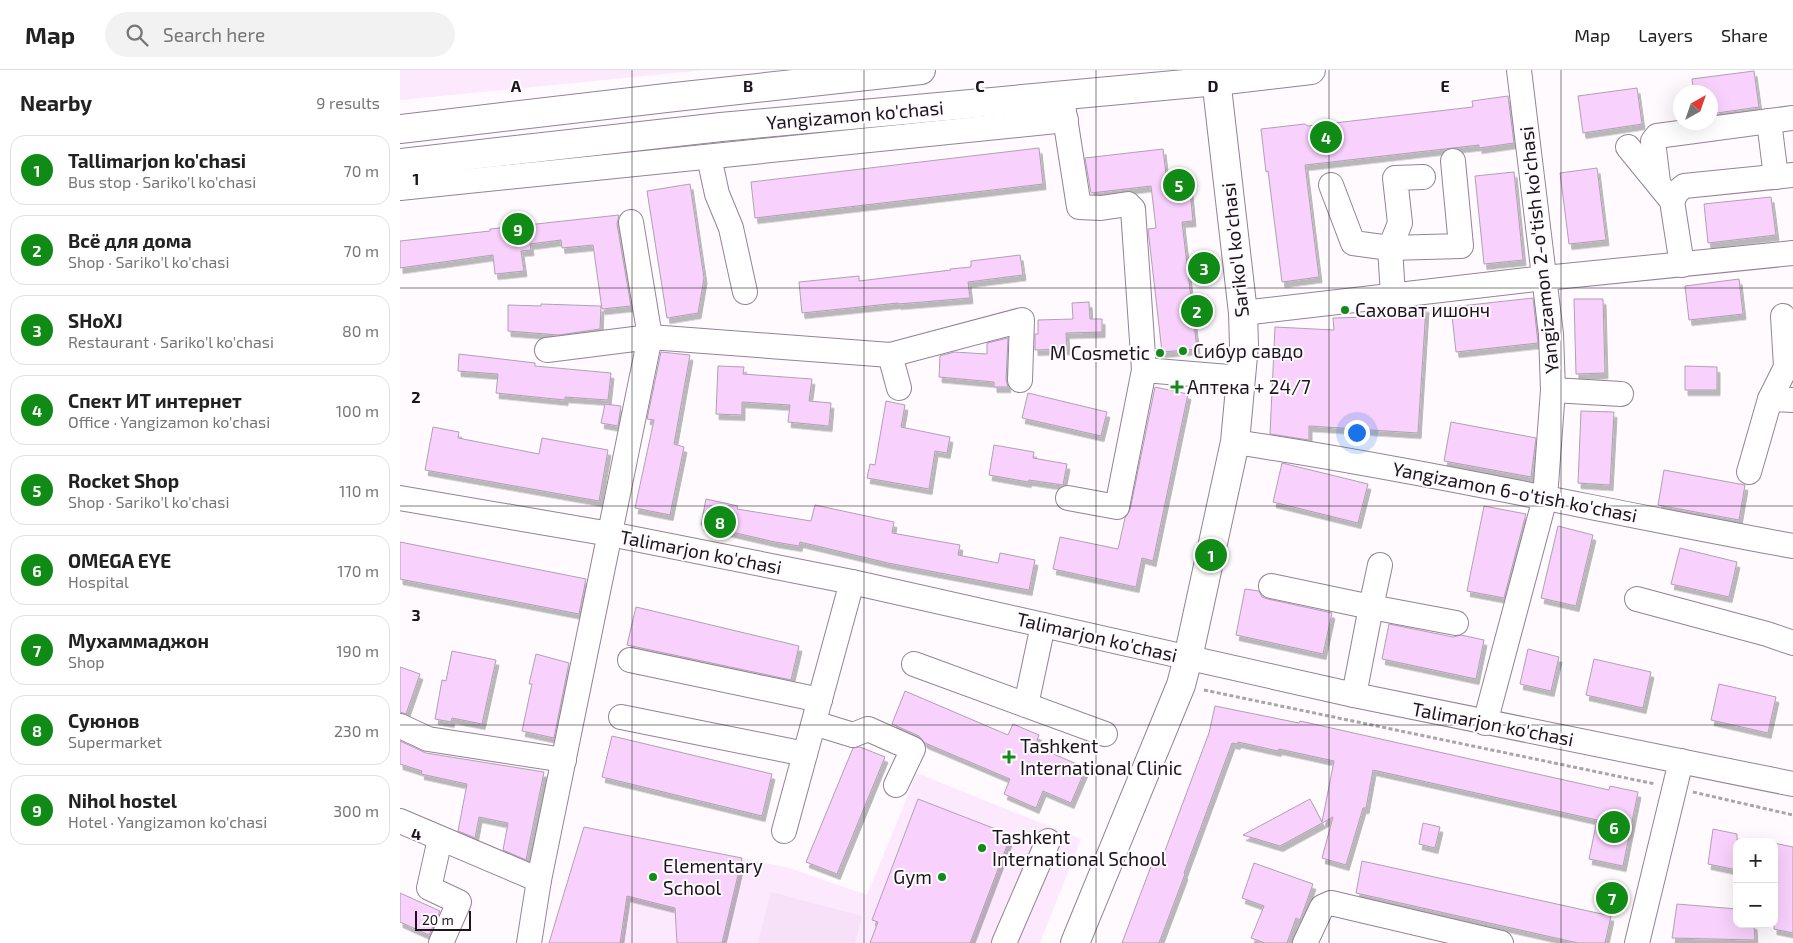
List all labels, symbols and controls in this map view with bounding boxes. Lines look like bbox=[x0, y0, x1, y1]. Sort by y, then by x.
search box bbox=[105, 12, 455, 57]
text: Map bbox=[25, 20, 75, 49]
icon: search bbox=[123, 21, 151, 49]
text: Search here bbox=[163, 23, 265, 46]
text: Map bbox=[1574, 24, 1610, 46]
text: Layers bbox=[1638, 24, 1693, 46]
text: Share bbox=[1721, 24, 1768, 46]
text: A bbox=[511, 76, 522, 95]
text: B bbox=[743, 76, 753, 95]
text: C bbox=[975, 76, 985, 95]
text: D bbox=[1208, 76, 1219, 95]
text: E bbox=[1440, 76, 1450, 95]
north arrow bbox=[1673, 85, 1718, 130]
text: Nearby bbox=[20, 90, 92, 115]
text: 9 results bbox=[316, 93, 380, 112]
street label: Yangizamon ko'chasi bbox=[765, 95, 945, 134]
pin: 4 bbox=[1310, 118, 1342, 156]
street label: Yangizamon 2-o'tish ko'chasi bbox=[1514, 125, 1563, 375]
text: Tallimarjon ko'chasi bbox=[68, 149, 246, 172]
text: 1 bbox=[34, 161, 40, 180]
text: 70 m bbox=[344, 161, 379, 180]
pin: 5 bbox=[1163, 166, 1195, 204]
text: 1 bbox=[413, 169, 419, 188]
text: Bus stop · Sariko'l ko'chasi bbox=[68, 172, 256, 191]
street label: Sariko'l ko'chasi bbox=[1216, 182, 1253, 319]
pin: 9 bbox=[502, 210, 534, 248]
text: Всё для дома bbox=[68, 229, 192, 252]
text: 2 bbox=[32, 241, 42, 260]
text: 70 m bbox=[344, 241, 379, 260]
pin: 3 bbox=[1188, 249, 1220, 287]
text: Shop · Sariko'l ko'chasi bbox=[68, 252, 229, 271]
pin: 2 bbox=[1181, 292, 1213, 330]
place label: Саховат ишонч bbox=[1355, 298, 1490, 321]
marker: Саховат ишонч bbox=[1339, 304, 1351, 316]
text: SHoXJ bbox=[68, 309, 123, 332]
text: 3 bbox=[32, 321, 42, 340]
text: 80 m bbox=[342, 321, 379, 340]
text: Restaurant · Sariko'l ko'chasi bbox=[68, 332, 274, 351]
place label: Сибур савдо bbox=[1193, 339, 1303, 363]
place label: M Cosmetic bbox=[1050, 341, 1150, 364]
marker: Сибур савдо bbox=[1177, 345, 1189, 357]
marker: M Cosmetic bbox=[1154, 347, 1166, 359]
place label: Аптека + 24/7 bbox=[1187, 375, 1311, 398]
marker: Аптека + 24/7 bbox=[1171, 381, 1183, 393]
text: 2 bbox=[411, 387, 421, 406]
text: Спект ИТ интернет bbox=[68, 389, 242, 412]
text: 4 bbox=[32, 401, 42, 420]
text: 100 m bbox=[336, 401, 379, 420]
text: Office · Yangizamon ko'chasi bbox=[68, 412, 270, 431]
your location bbox=[1344, 420, 1370, 446]
street label: Yangizamon 6-o'tish ko'chasi bbox=[1391, 456, 1639, 527]
text: Rocket Shop bbox=[68, 469, 179, 492]
text: 5 bbox=[33, 481, 41, 500]
text: 110 m bbox=[339, 481, 379, 500]
text: Shop · Sariko'l ko'chasi bbox=[68, 492, 229, 511]
pin: 8 bbox=[704, 503, 736, 541]
street label: Talimarjon ko'chasi bbox=[618, 525, 784, 578]
pin: 1 bbox=[1195, 536, 1227, 574]
text: OMEGA EYE bbox=[68, 549, 171, 572]
text: 6 bbox=[32, 561, 42, 580]
text: 170 m bbox=[337, 561, 379, 580]
text: Hospital bbox=[68, 572, 129, 591]
text: 3 bbox=[411, 605, 421, 624]
street label: Talimarjon ko'chasi bbox=[1015, 607, 1180, 666]
text: Мухаммаджон bbox=[68, 629, 209, 652]
text: 7 bbox=[33, 641, 41, 660]
text: 190 m bbox=[336, 641, 379, 660]
text: Shop bbox=[68, 652, 105, 671]
street label: Talimarjon ko'chasi bbox=[1410, 697, 1576, 750]
text: Суюнов bbox=[68, 709, 139, 732]
text: 8 bbox=[32, 721, 42, 740]
text: 230 m bbox=[334, 721, 379, 740]
text: Supermarket bbox=[68, 732, 162, 751]
place label: Tashkent International Clinic bbox=[1020, 734, 1182, 779]
marker: Tashkent International Clinic bbox=[1002, 750, 1016, 764]
text: Nihol hostel bbox=[68, 789, 177, 812]
text: 9 bbox=[32, 801, 42, 820]
text: 300 m bbox=[333, 801, 379, 820]
pin: 6 bbox=[1598, 808, 1630, 846]
text: Hotel · Yangizamon ko'chasi bbox=[68, 812, 267, 831]
text: 4 bbox=[411, 824, 421, 843]
place label: Tashkent International School bbox=[992, 825, 1167, 870]
map controls bbox=[1733, 838, 1778, 928]
button: + bbox=[1733, 838, 1778, 883]
marker: Tashkent International School bbox=[976, 842, 988, 854]
place label: Elementary School bbox=[663, 854, 763, 899]
place label: Gym bbox=[893, 865, 932, 888]
marker: Elementary School bbox=[647, 871, 659, 883]
marker: Gym bbox=[936, 871, 948, 883]
pin: 7 bbox=[1596, 879, 1628, 917]
button: − bbox=[1733, 883, 1778, 928]
scale bar bbox=[415, 908, 471, 931]
text: 20 m bbox=[422, 911, 454, 928]

